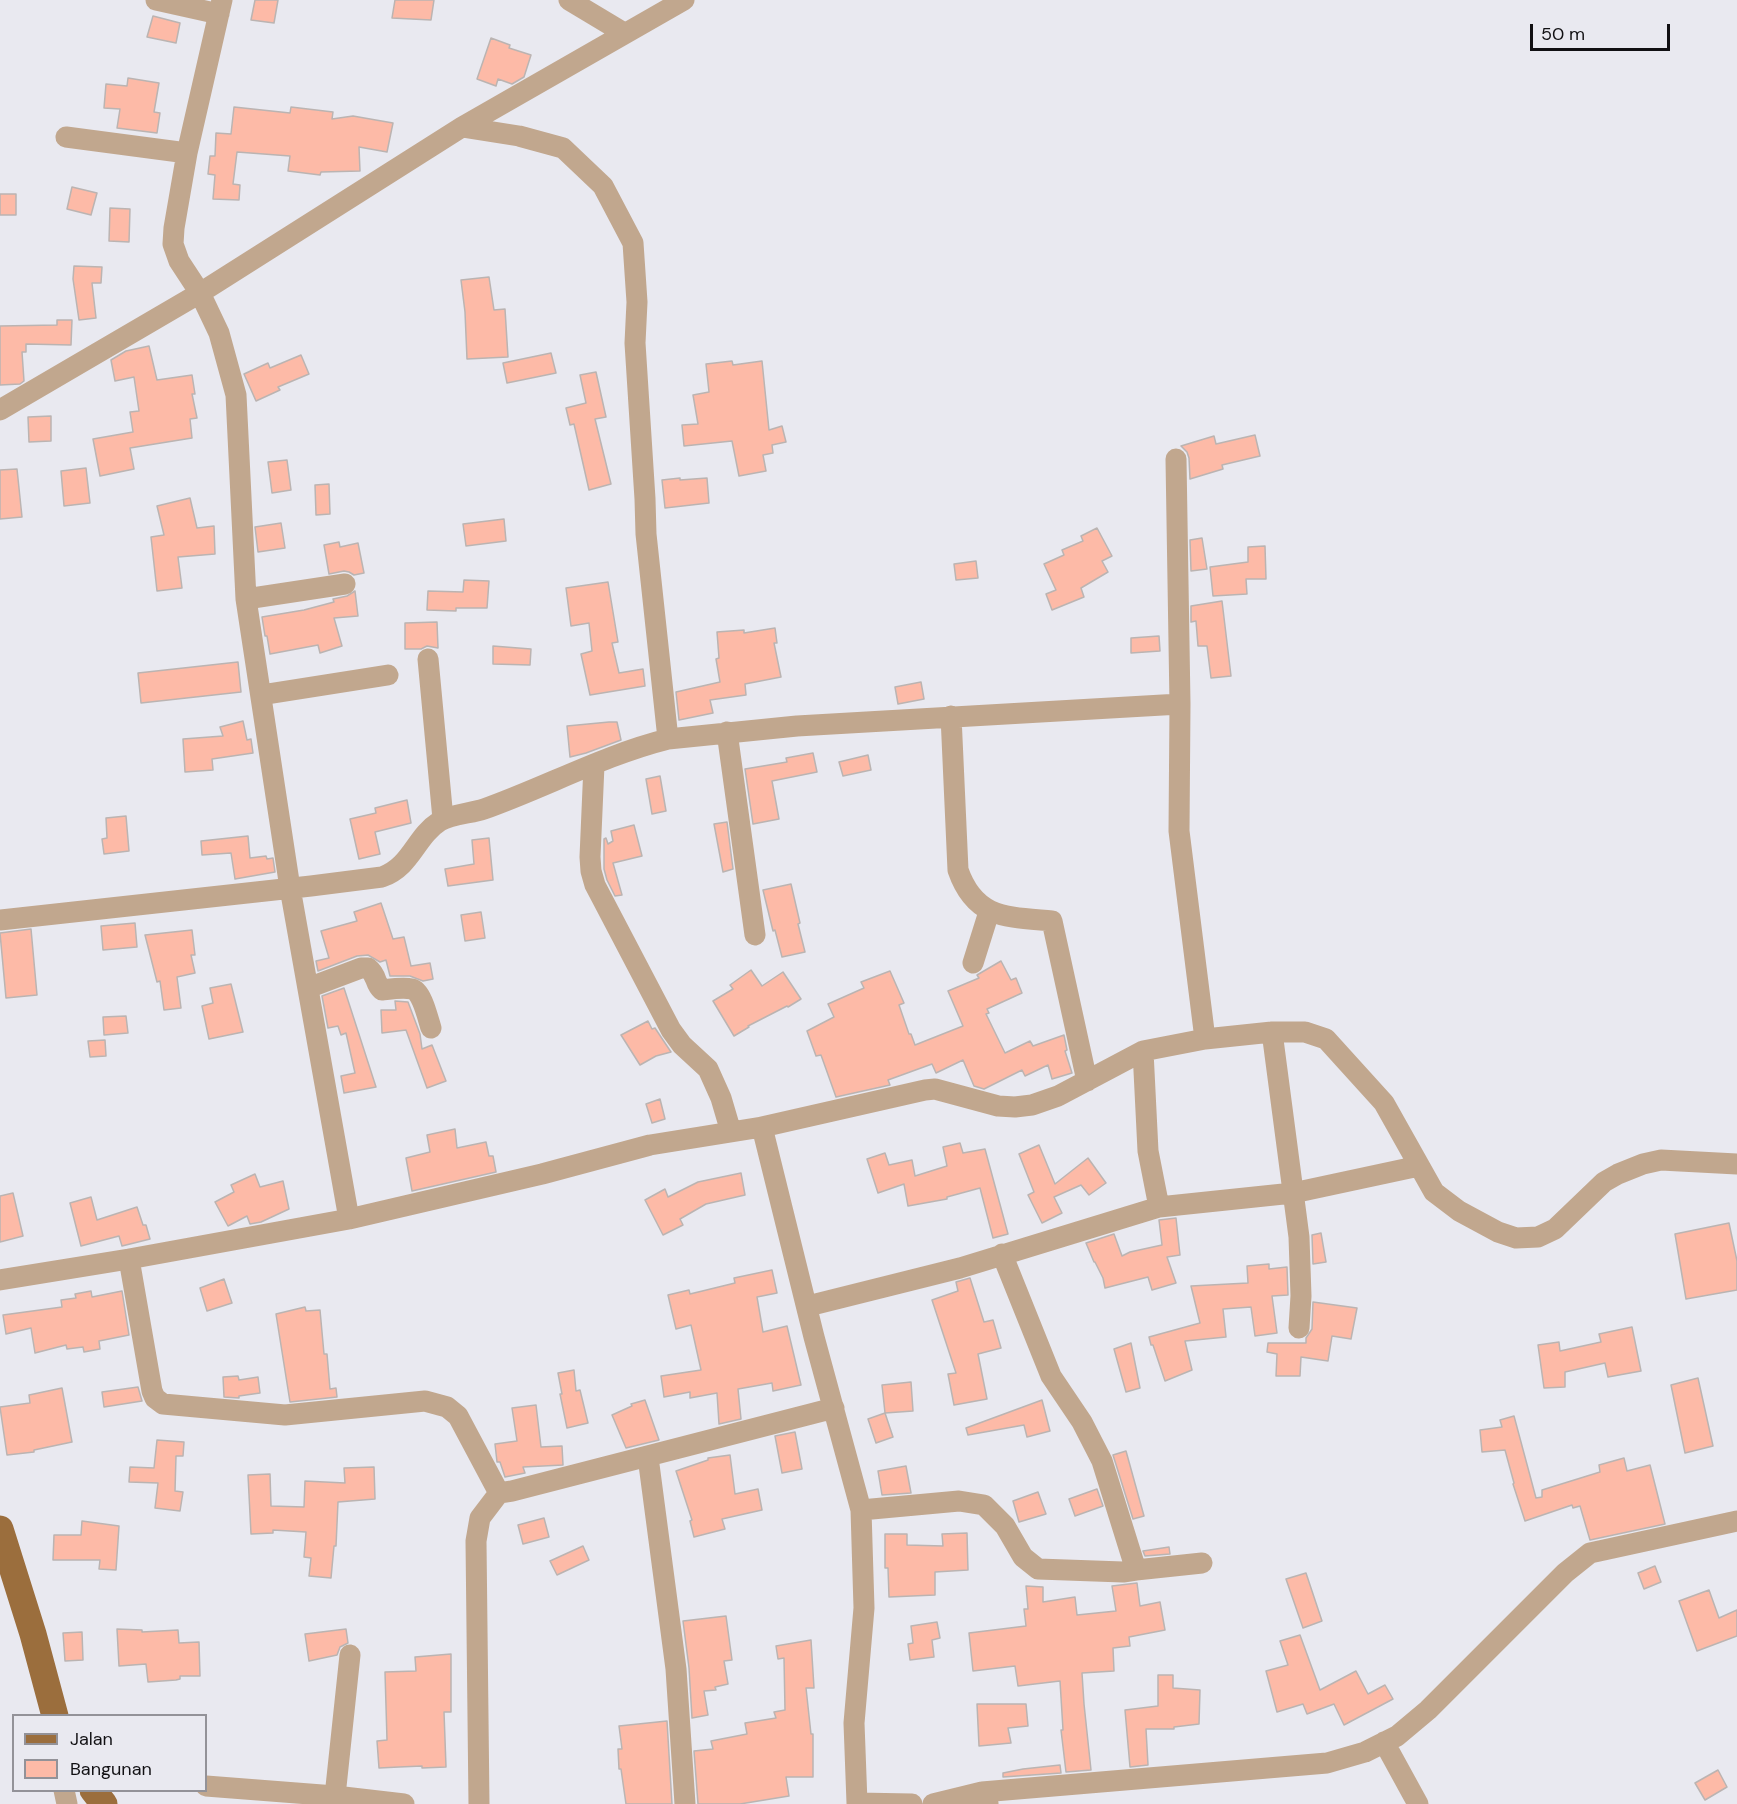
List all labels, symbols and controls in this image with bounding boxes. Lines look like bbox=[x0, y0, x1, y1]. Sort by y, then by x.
scale bar bbox=[1533, 12, 1672, 50]
text: 50 m bbox=[1541, 22, 1585, 46]
legend bbox=[12, 1714, 207, 1792]
text: Jalan bbox=[70, 1727, 113, 1751]
text: Bangunan bbox=[70, 1757, 152, 1781]

